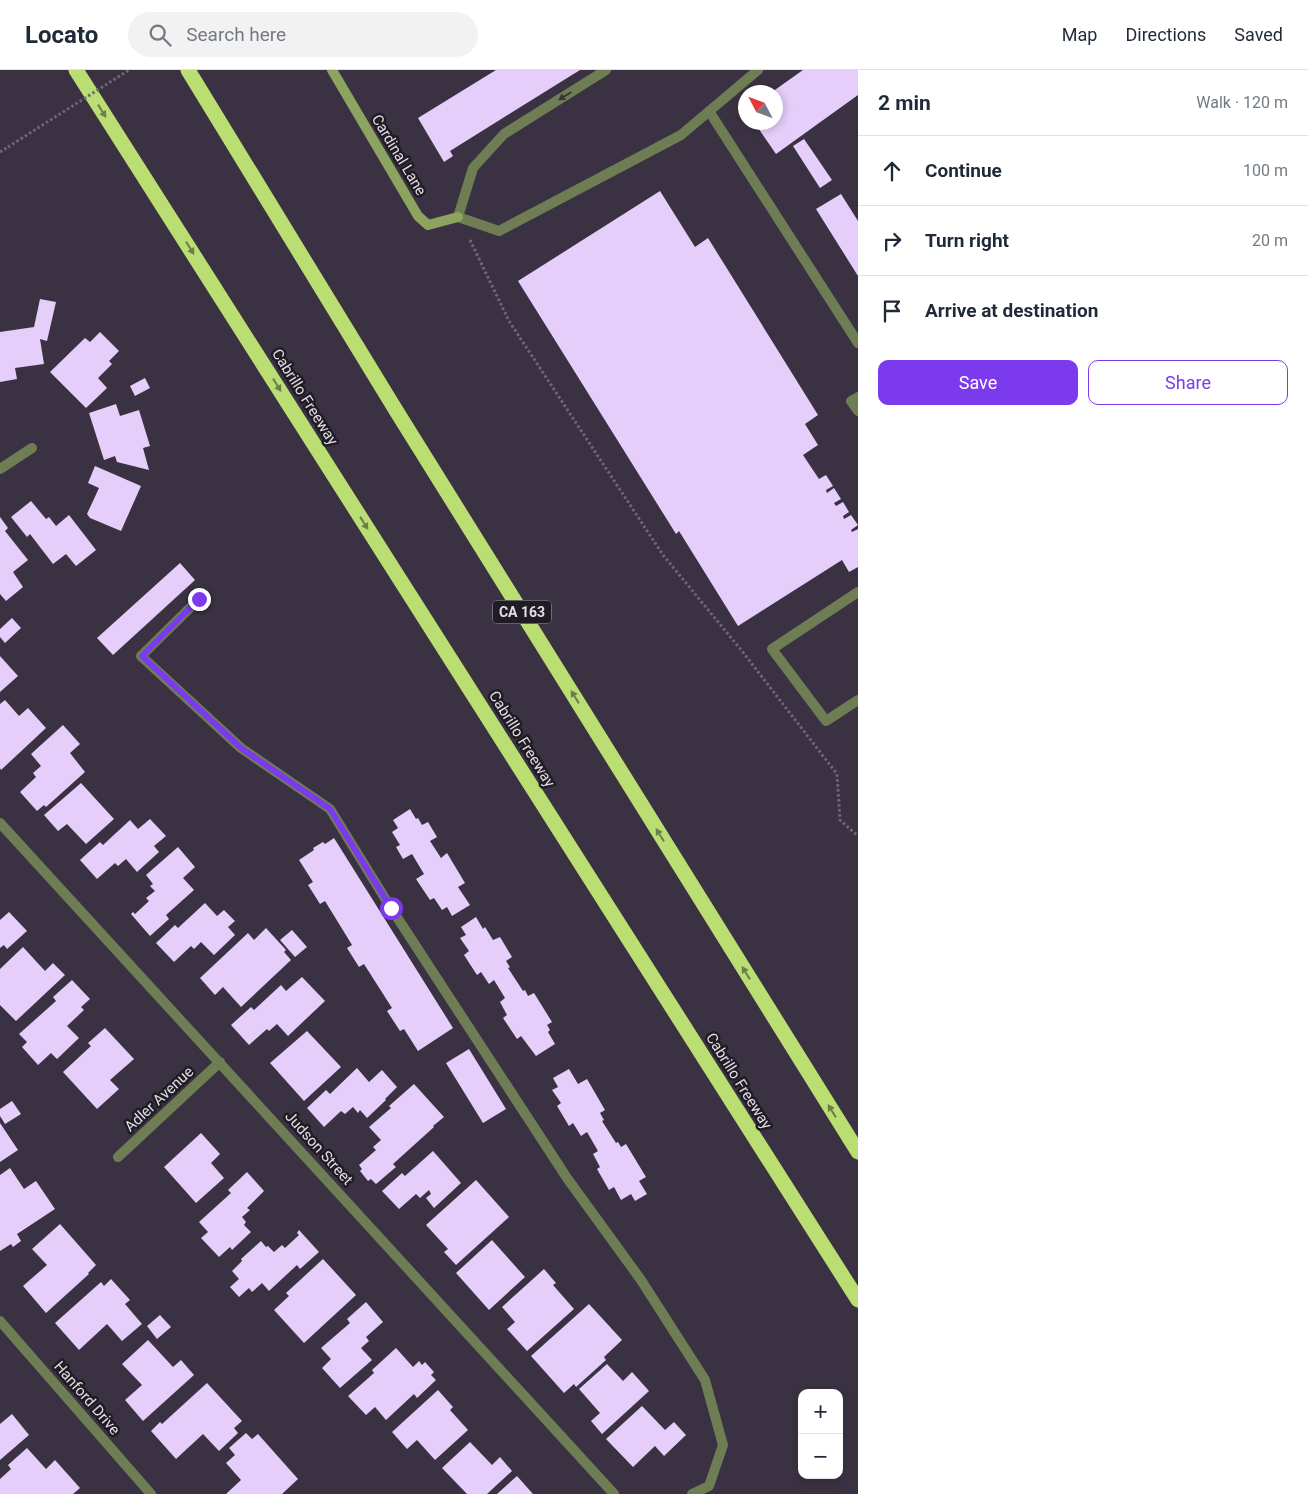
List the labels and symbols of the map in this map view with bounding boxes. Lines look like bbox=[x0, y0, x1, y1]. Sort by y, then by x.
north arrow bbox=[738, 85, 783, 130]
one-way arrow bbox=[558, 91, 571, 101]
one-way arrow bbox=[98, 105, 107, 118]
street label: Cardinal Lane bbox=[368, 111, 430, 199]
one-way arrow bbox=[185, 242, 194, 255]
street label: Cabrillo Freeway bbox=[268, 346, 342, 448]
one-way arrow bbox=[272, 379, 281, 392]
one-way arrow bbox=[359, 516, 369, 529]
route end bbox=[188, 588, 211, 611]
road number: CA 163 bbox=[493, 600, 551, 624]
street label: Cabrillo Freeway bbox=[485, 688, 559, 790]
one-way arrow bbox=[570, 691, 579, 704]
one-way arrow bbox=[656, 829, 665, 842]
route start bbox=[380, 897, 403, 920]
one-way arrow bbox=[742, 967, 751, 980]
street label: Cabrillo Freeway bbox=[702, 1030, 776, 1132]
street label: Adler Avenue bbox=[121, 1062, 197, 1135]
one-way arrow bbox=[828, 1105, 837, 1118]
street label: Judson Street bbox=[281, 1107, 357, 1189]
street label: Hanford Drive bbox=[50, 1357, 124, 1439]

